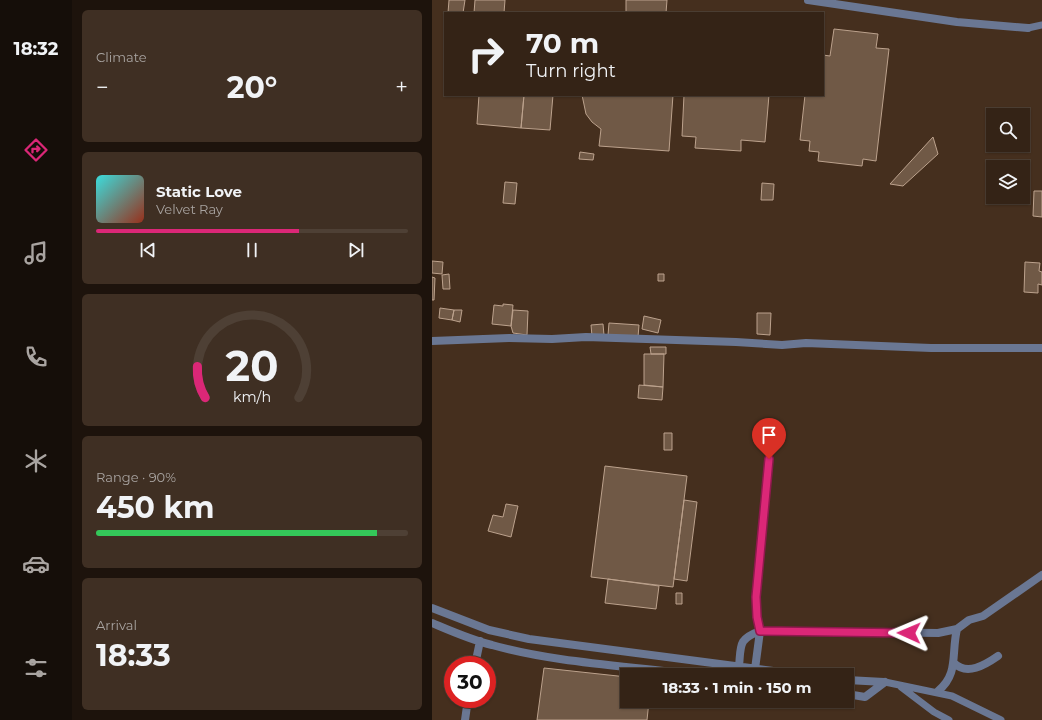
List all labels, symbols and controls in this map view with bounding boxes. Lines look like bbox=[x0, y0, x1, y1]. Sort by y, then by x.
text: 70 m bbox=[526, 26, 599, 60]
icon: right bbox=[460, 28, 512, 80]
text: 18:32 bbox=[14, 38, 58, 60]
text: Climate bbox=[96, 49, 147, 65]
text: Turn right bbox=[526, 60, 616, 82]
text: 20° bbox=[227, 69, 277, 106]
text: − bbox=[96, 74, 109, 101]
text: + bbox=[395, 74, 408, 101]
map controls bbox=[986, 108, 1030, 204]
button: search bbox=[986, 108, 1030, 152]
icon: directions bbox=[22, 136, 50, 164]
button: layers bbox=[986, 160, 1030, 204]
text: Static Love bbox=[156, 182, 242, 201]
text: Velvet Ray bbox=[156, 201, 223, 217]
icon: music bbox=[22, 239, 50, 267]
icon: previous bbox=[137, 239, 159, 261]
icon: pause bbox=[241, 239, 263, 261]
icon: next bbox=[345, 239, 367, 261]
text: 20 bbox=[226, 341, 278, 391]
icon: phone bbox=[22, 343, 50, 371]
text: km/h bbox=[233, 388, 271, 406]
pin bbox=[752, 418, 786, 459]
icon: arrive bbox=[758, 424, 780, 446]
icon: climate bbox=[22, 447, 50, 475]
text: Range · 90% bbox=[96, 469, 176, 485]
text: 450 km bbox=[96, 489, 214, 526]
icon: car bbox=[22, 550, 50, 578]
position arrow bbox=[888, 612, 930, 654]
text: Arrival bbox=[96, 617, 137, 633]
text: 18:33 bbox=[96, 637, 171, 674]
icon: filters bbox=[22, 654, 50, 682]
speed limit sign: 30 bbox=[444, 656, 496, 708]
text: 18:33 · 1 min · 150 m bbox=[662, 678, 812, 697]

